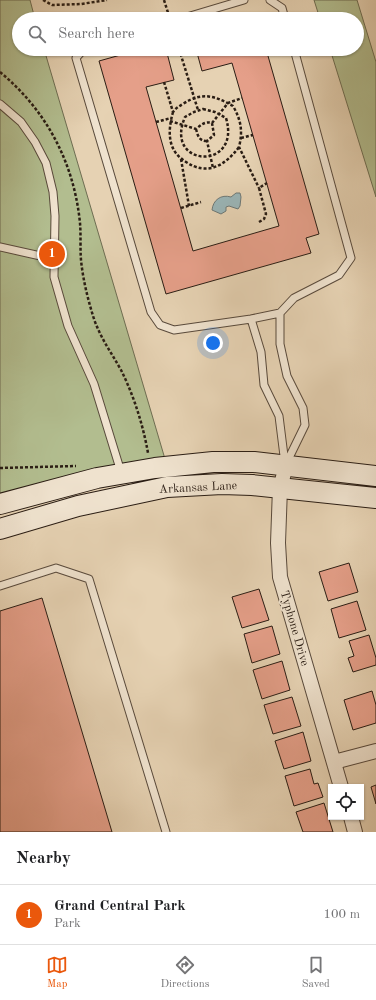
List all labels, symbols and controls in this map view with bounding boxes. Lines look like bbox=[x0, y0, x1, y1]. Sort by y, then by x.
search box bbox=[12, 12, 364, 56]
icon: search bbox=[26, 23, 48, 45]
text: Search here bbox=[58, 27, 135, 42]
pin: 1 bbox=[39, 239, 65, 269]
your location bbox=[203, 333, 223, 353]
street label: Arkansas Lane bbox=[159, 480, 238, 496]
street label: Typhone Drive bbox=[278, 589, 311, 668]
map controls bbox=[328, 784, 364, 820]
button: locate bbox=[328, 784, 364, 820]
text: Nearby bbox=[16, 850, 71, 867]
text: Grand Central Park bbox=[54, 899, 186, 914]
text: 1 bbox=[25, 908, 33, 921]
text: 100 m bbox=[323, 908, 360, 921]
text: Park bbox=[54, 917, 81, 930]
tab: Map bbox=[46, 954, 68, 992]
tab: Directions bbox=[161, 954, 209, 992]
tab: Saved bbox=[302, 954, 330, 992]

